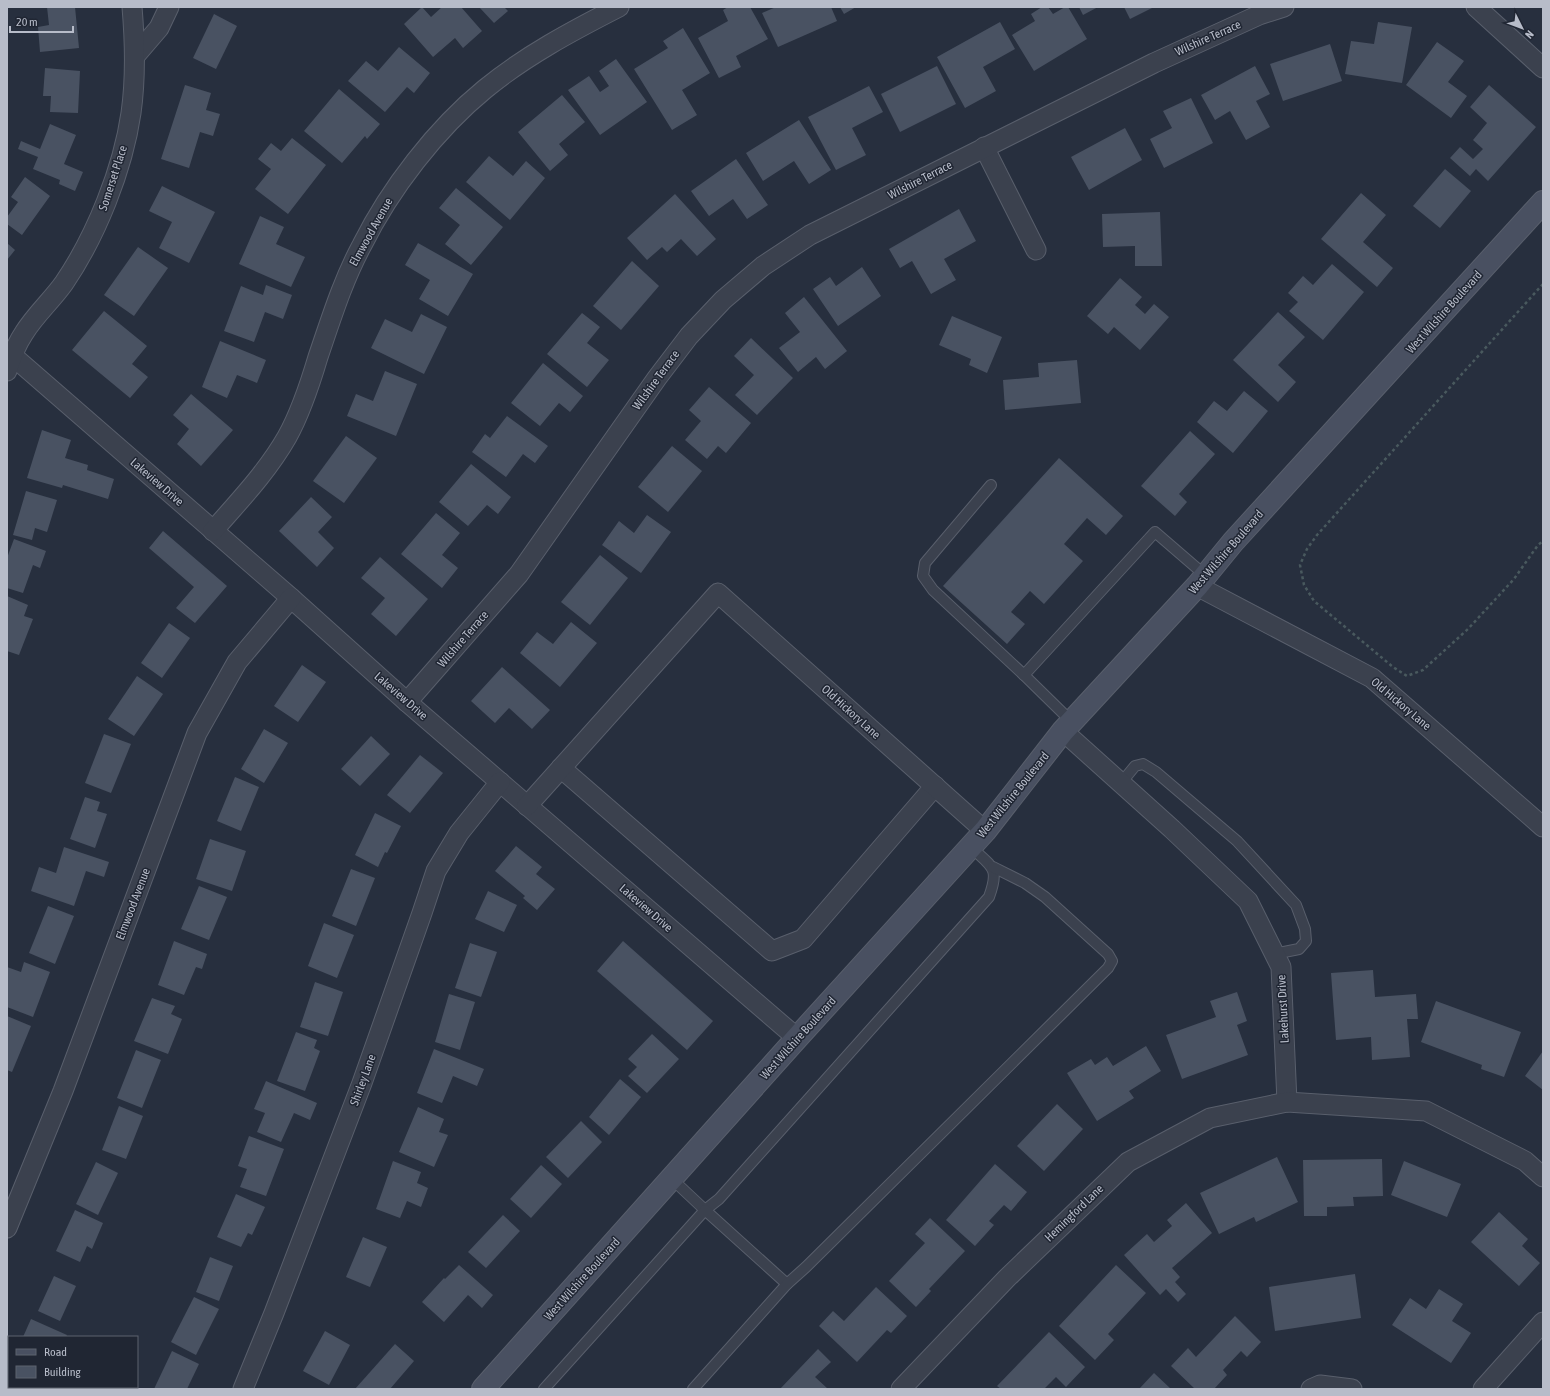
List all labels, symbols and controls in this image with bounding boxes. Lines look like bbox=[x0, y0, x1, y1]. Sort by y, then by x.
scale bar bbox=[10, 8, 73, 34]
north arrow bbox=[1502, 8, 1542, 48]
text: 20 m bbox=[16, 15, 38, 29]
street label: Wilshire Terrace bbox=[1173, 17, 1243, 59]
text: N bbox=[1523, 28, 1536, 41]
street label: Somerset Place bbox=[96, 144, 130, 212]
street label: Wilshire Terrace bbox=[885, 158, 955, 202]
street label: Elmwood Avenue bbox=[347, 195, 395, 269]
street label: West Wilshire Boulevard bbox=[1403, 268, 1485, 356]
street label: Wilshire Terrace bbox=[630, 347, 682, 413]
street label: Lakeview Drive bbox=[128, 455, 186, 509]
street label: West Wilshire Boulevard bbox=[1186, 507, 1266, 597]
street label: Wilshire Terrace bbox=[435, 608, 491, 670]
street label: Lakeview Drive bbox=[372, 669, 430, 723]
street label: Old Hickory Lane bbox=[1368, 675, 1434, 733]
street label: Old Hickory Lane bbox=[819, 682, 883, 742]
street label: West Wilshire Boulevard bbox=[974, 749, 1052, 841]
street label: Elmwood Avenue bbox=[113, 866, 153, 942]
street label: Lakeview Drive bbox=[617, 881, 675, 935]
street label: Lakehurst Drive bbox=[1274, 974, 1292, 1044]
street label: West Wilshire Boulevard bbox=[757, 994, 839, 1082]
street label: Shirley Lane bbox=[347, 1052, 379, 1108]
street label: Hemingford Lane bbox=[1042, 1182, 1106, 1244]
street label: West Wilshire Boulevard bbox=[541, 1235, 623, 1323]
legend bbox=[8, 1336, 138, 1388]
text: Road bbox=[44, 1345, 67, 1359]
text: Building bbox=[44, 1365, 82, 1379]

